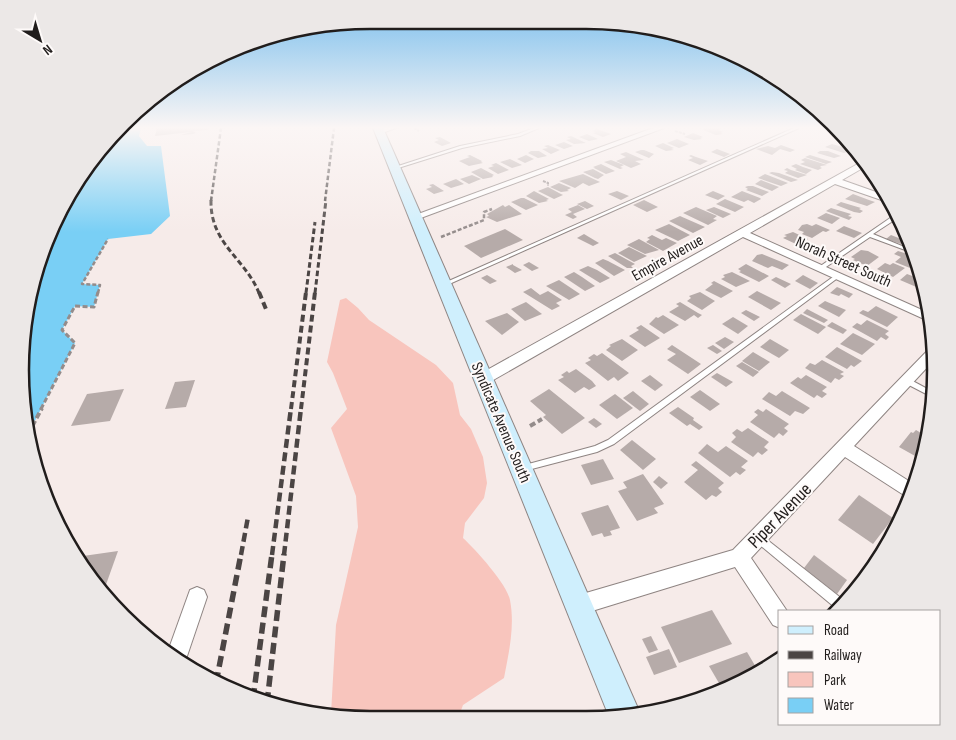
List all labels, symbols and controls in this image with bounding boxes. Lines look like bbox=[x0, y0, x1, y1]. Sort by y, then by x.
north arrow bbox=[15, 15, 65, 65]
text: N bbox=[40, 41, 56, 59]
street label: Empire Avenue bbox=[629, 231, 707, 286]
street label: Norah Street South bbox=[793, 233, 894, 292]
street label: Syndicate Avenue South bbox=[467, 359, 535, 486]
street label: Piper Avenue bbox=[743, 479, 817, 554]
legend bbox=[778, 610, 941, 725]
text: Road bbox=[824, 621, 849, 640]
text: Railway bbox=[824, 646, 862, 665]
text: Park bbox=[824, 671, 846, 690]
text: Water bbox=[824, 696, 855, 715]

